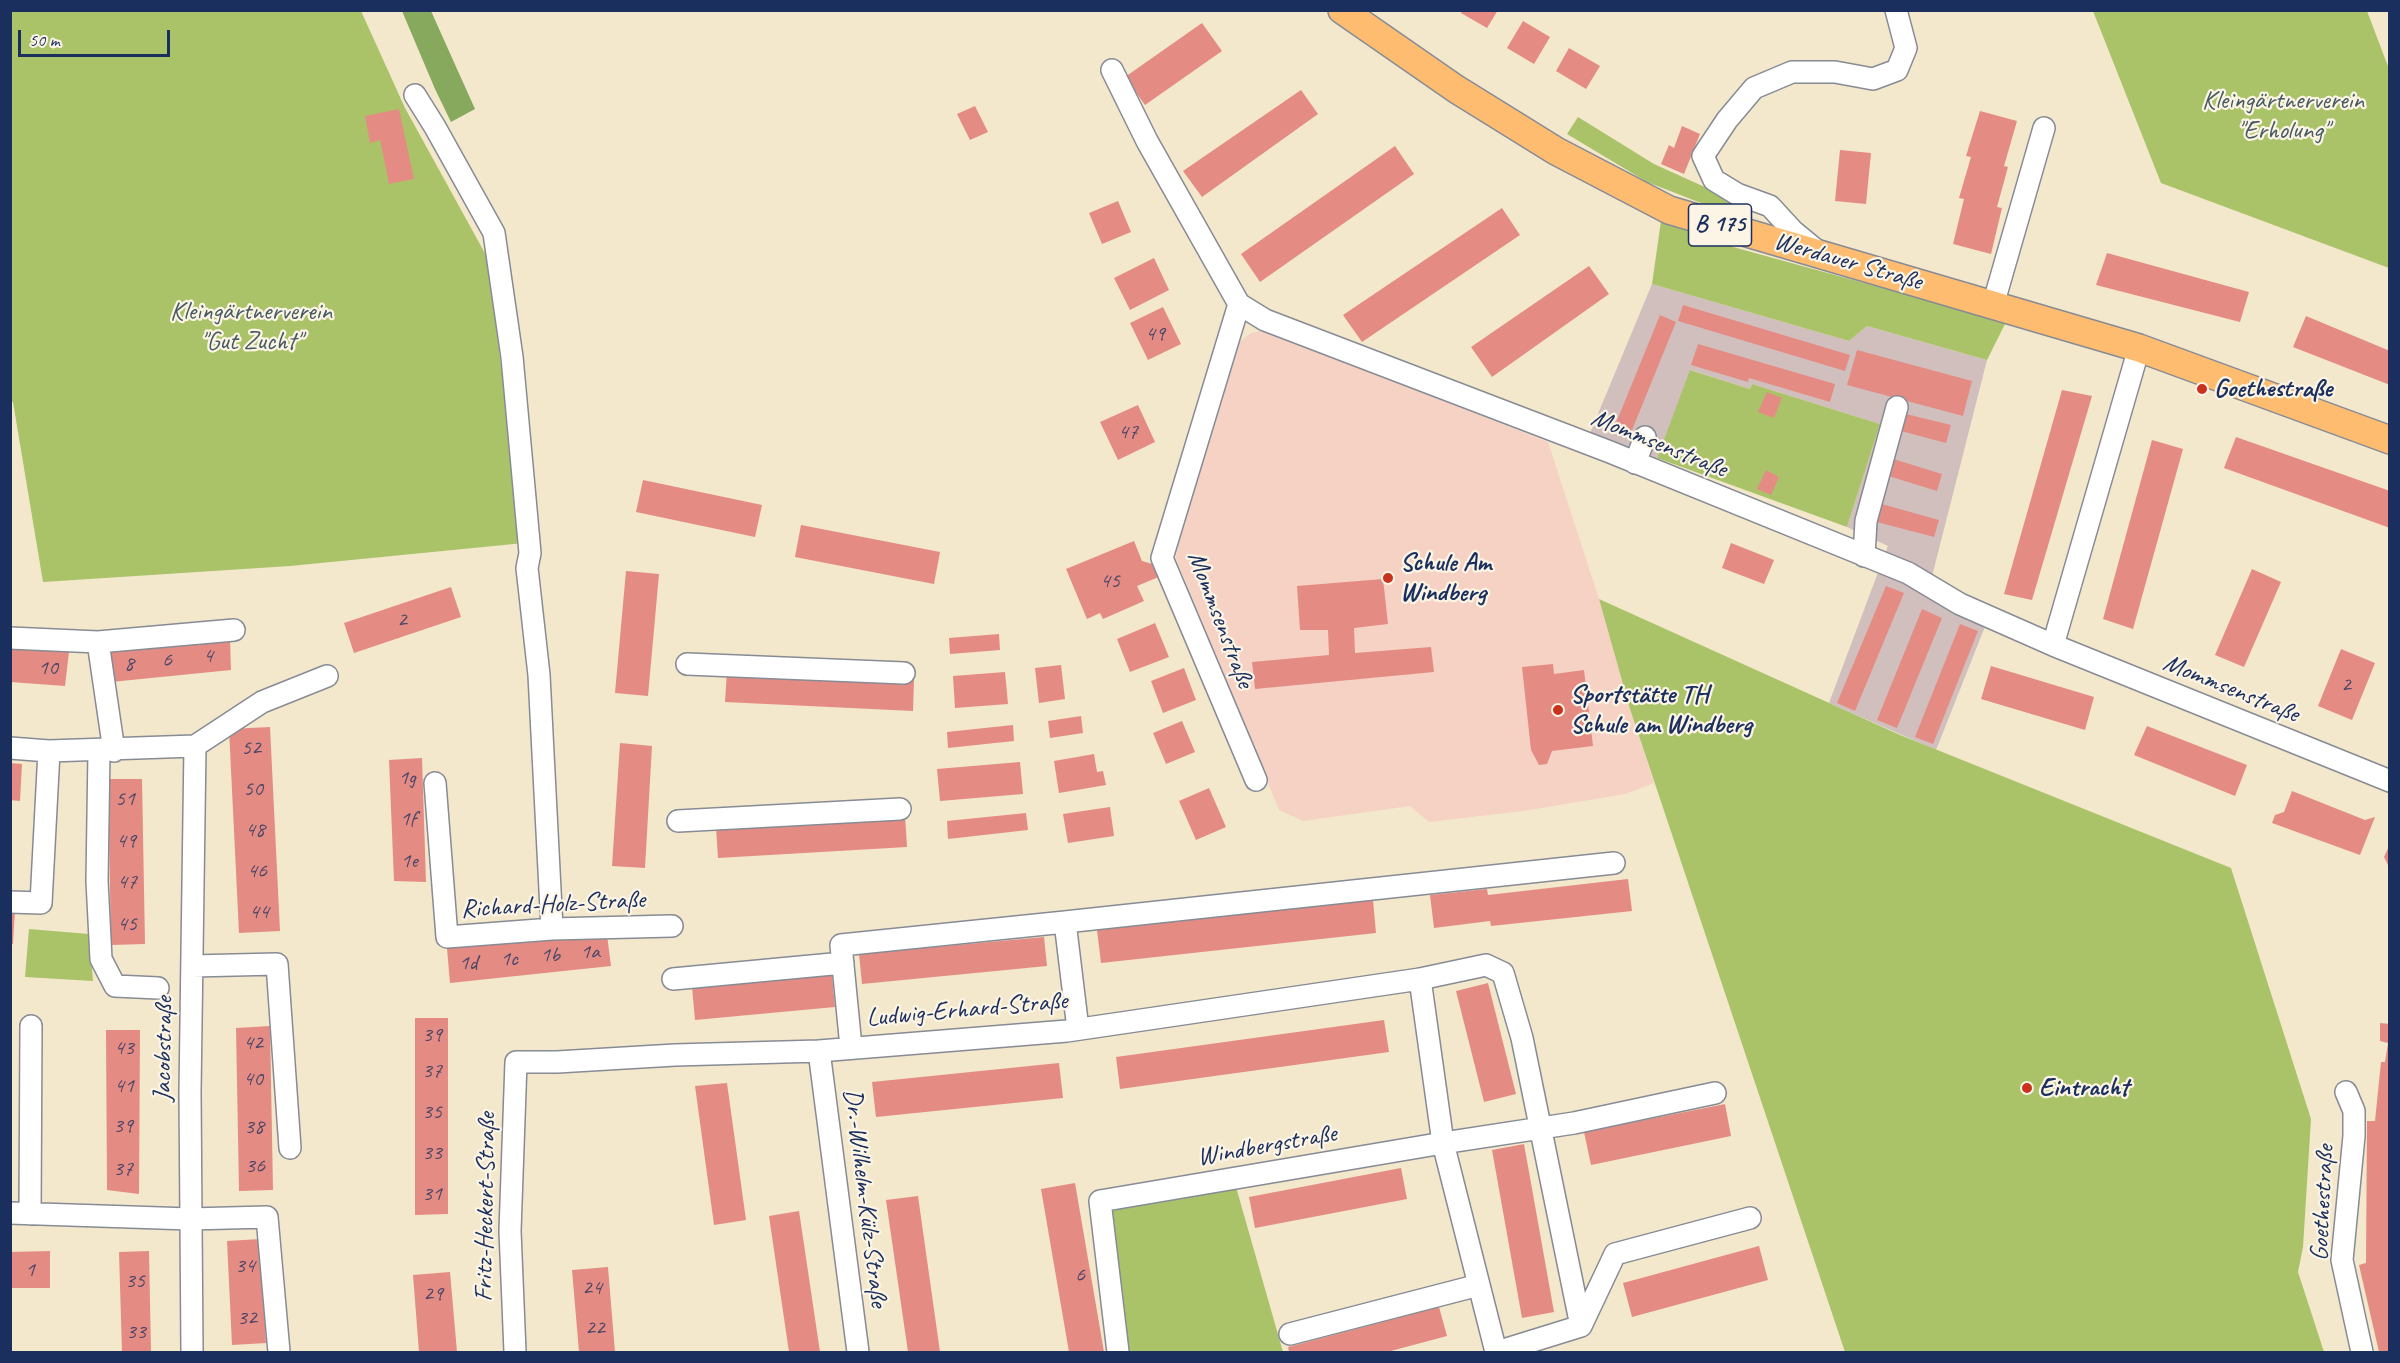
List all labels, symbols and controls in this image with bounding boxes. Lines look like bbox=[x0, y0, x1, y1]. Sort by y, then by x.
scale bar bbox=[21, 18, 172, 56]
text: 50 m bbox=[29, 29, 60, 51]
park label: Kleingärtnerverein "Erholung" bbox=[2202, 85, 2364, 146]
road number: B 175 bbox=[1688, 204, 1752, 246]
street label: Werdauer Straße bbox=[1770, 226, 1926, 298]
park label: Kleingärtnerverein "Gut Zucht" bbox=[170, 296, 332, 358]
house number: 49 bbox=[1145, 321, 1165, 347]
place label: Goethestraße bbox=[2214, 373, 2332, 405]
marker: Goethestraße bbox=[2195, 382, 2209, 396]
street label: Mommsenstraße bbox=[1587, 403, 1731, 485]
house number: 47 bbox=[1118, 419, 1138, 445]
street label: Mommsenstraße bbox=[1180, 547, 1260, 693]
place label: Schule Am Windberg bbox=[1400, 547, 1491, 608]
house number: 45 bbox=[1100, 568, 1120, 594]
marker: Schule Am Windberg bbox=[1381, 571, 1395, 585]
house number: 2 bbox=[397, 607, 407, 633]
house number: 4 bbox=[203, 643, 213, 669]
house number: 6 bbox=[162, 647, 172, 673]
street label: Mommsenstraße bbox=[2159, 648, 2303, 730]
house number: 8 bbox=[124, 651, 134, 677]
house number: 10 bbox=[38, 655, 58, 681]
house number: 2 bbox=[2341, 672, 2351, 698]
place label: Sportstätte TH Schule am Windberg bbox=[1570, 679, 1752, 740]
marker: Sportstätte TH Schule am Windberg bbox=[1551, 703, 1565, 717]
house number: 52 bbox=[241, 735, 261, 761]
house number: 1g bbox=[398, 765, 416, 791]
house number: 50 bbox=[243, 776, 263, 802]
house number: 51 bbox=[115, 786, 135, 812]
house number: 1f bbox=[400, 806, 416, 832]
house number: 48 bbox=[245, 817, 265, 843]
house number: 49 bbox=[116, 828, 136, 854]
house number: 1e bbox=[400, 848, 418, 874]
house number: 46 bbox=[247, 858, 267, 884]
house number: 47 bbox=[117, 869, 137, 895]
street label: Richard-Holz-Straße bbox=[460, 885, 646, 925]
house number: 44 bbox=[249, 899, 269, 925]
house number: 45 bbox=[117, 911, 137, 937]
house number: 1a bbox=[580, 939, 600, 965]
house number: 1b bbox=[540, 942, 560, 968]
house number: 1c bbox=[500, 946, 518, 972]
house number: 1d bbox=[459, 950, 477, 976]
street label: Ludwig-Erhard-Straße bbox=[865, 986, 1069, 1034]
street label: Jacobstraße bbox=[147, 996, 181, 1102]
house number: 39 bbox=[422, 1022, 442, 1048]
house number: 42 bbox=[243, 1030, 263, 1056]
house number: 43 bbox=[114, 1035, 134, 1061]
house number: 37 bbox=[422, 1058, 442, 1084]
house number: 40 bbox=[243, 1066, 263, 1092]
place label: Eintracht bbox=[2039, 1072, 2129, 1104]
house number: 41 bbox=[114, 1073, 134, 1099]
marker: Eintracht bbox=[2020, 1081, 2034, 1095]
street label: Dr.-Wilhelm-Külz-Straße bbox=[836, 1087, 894, 1309]
house number: 35 bbox=[422, 1099, 442, 1125]
street label: Fritz-Heckert-Straße bbox=[469, 1112, 503, 1302]
house number: 39 bbox=[113, 1113, 133, 1139]
house number: 38 bbox=[244, 1114, 264, 1140]
street label: Windbergstraße bbox=[1195, 1118, 1339, 1174]
house number: 33 bbox=[422, 1140, 442, 1166]
street label: Goethestraße bbox=[2304, 1144, 2342, 1262]
house number: 36 bbox=[245, 1153, 265, 1179]
house number: 37 bbox=[113, 1156, 133, 1182]
house number: 31 bbox=[422, 1181, 442, 1207]
house number: 34 bbox=[235, 1253, 255, 1279]
house number: 1 bbox=[25, 1257, 35, 1283]
house number: 6 bbox=[1075, 1262, 1085, 1288]
house number: 35 bbox=[125, 1268, 145, 1294]
house number: 24 bbox=[582, 1275, 602, 1301]
house number: 29 bbox=[423, 1281, 443, 1307]
house number: 32 bbox=[237, 1305, 257, 1331]
house number: 22 bbox=[585, 1315, 605, 1341]
house number: 33 bbox=[126, 1319, 146, 1345]

